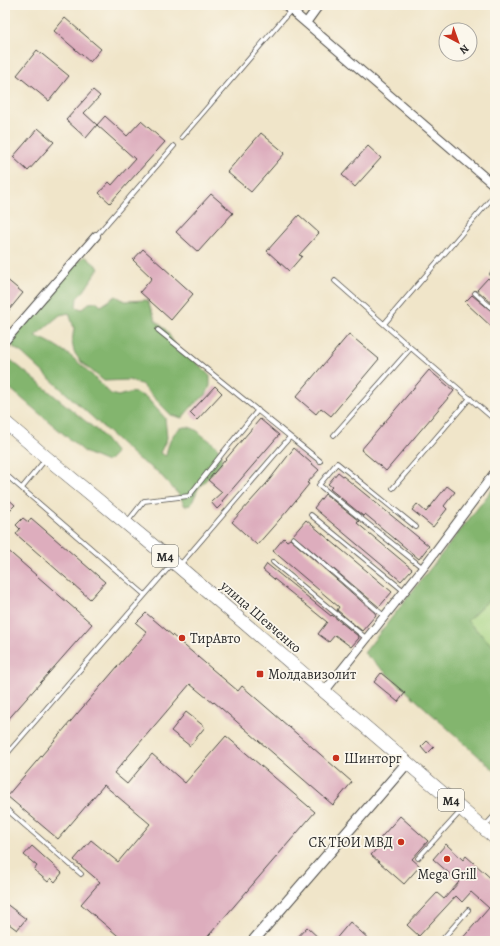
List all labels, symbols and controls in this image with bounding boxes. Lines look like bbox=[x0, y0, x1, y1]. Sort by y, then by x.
north arrow bbox=[438, 22, 478, 62]
text: N bbox=[456, 41, 472, 57]
road number: M4 bbox=[152, 545, 178, 567]
street label: улица Шевченко bbox=[216, 576, 306, 657]
place label: ТирАвто bbox=[190, 629, 241, 648]
marker: ТирАвто bbox=[177, 633, 187, 643]
place label: Молдавизолит bbox=[268, 665, 356, 684]
marker: Молдавизолит bbox=[255, 669, 265, 679]
place label: Шинторг bbox=[344, 749, 402, 768]
marker: Шинторг bbox=[331, 753, 341, 763]
road number: M4 bbox=[438, 789, 464, 811]
place label: СК ТЮИ МВД bbox=[308, 833, 393, 852]
marker: СК ТЮИ МВД bbox=[396, 837, 406, 847]
marker: Mega Grill bbox=[442, 854, 452, 864]
place label: Mega Grill bbox=[417, 865, 477, 884]

